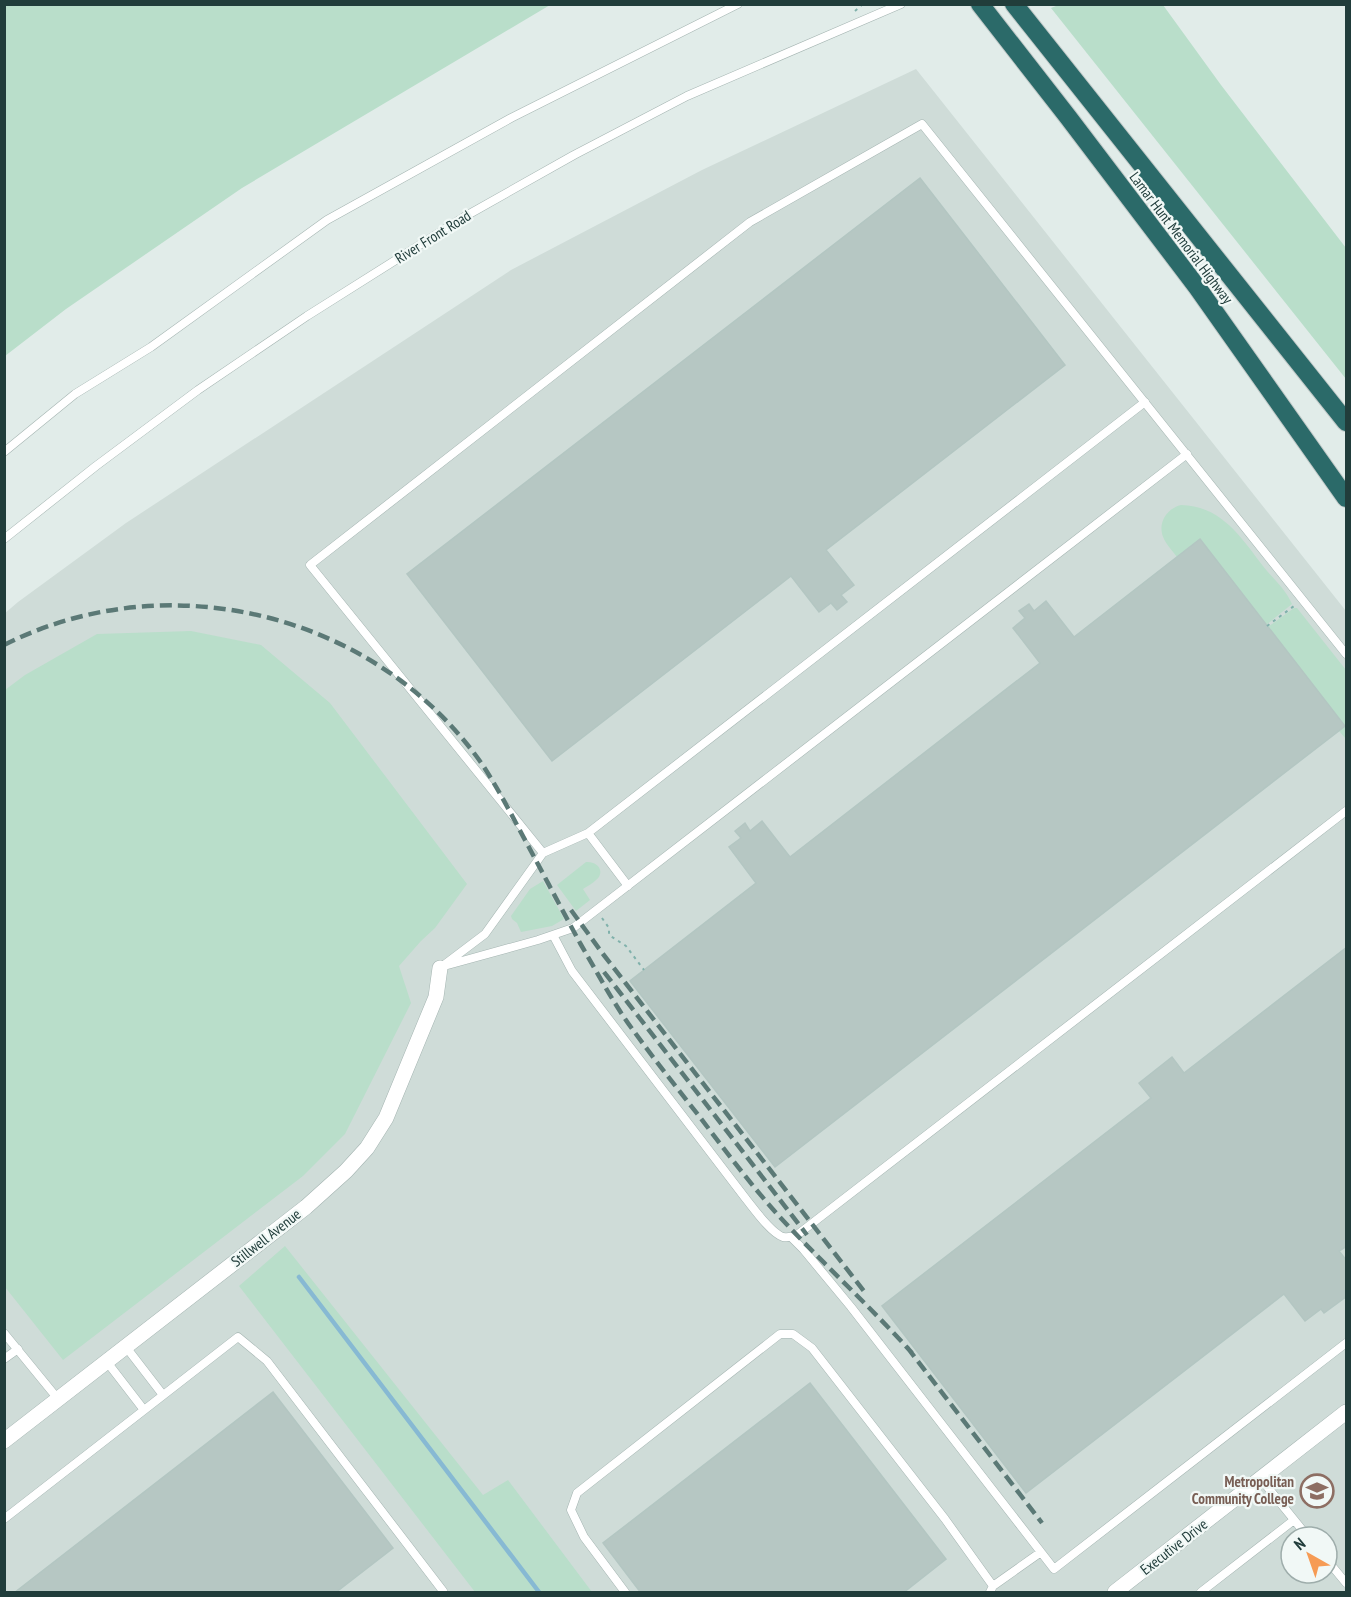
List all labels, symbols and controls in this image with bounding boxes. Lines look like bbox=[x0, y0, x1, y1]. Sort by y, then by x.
street label: Lamar Hunt Memorial Highway bbox=[1126, 168, 1237, 308]
street label: River Front Road bbox=[391, 206, 474, 267]
street label: Stillwell Avenue bbox=[227, 1204, 304, 1271]
place label: Metropolitan Community College bbox=[1192, 1472, 1294, 1508]
school or university icon: Metropolitan Community College bbox=[1299, 1473, 1335, 1509]
street label: Executive Drive bbox=[1136, 1514, 1211, 1579]
north arrow bbox=[1279, 1525, 1339, 1585]
text: N bbox=[1290, 1533, 1309, 1554]

